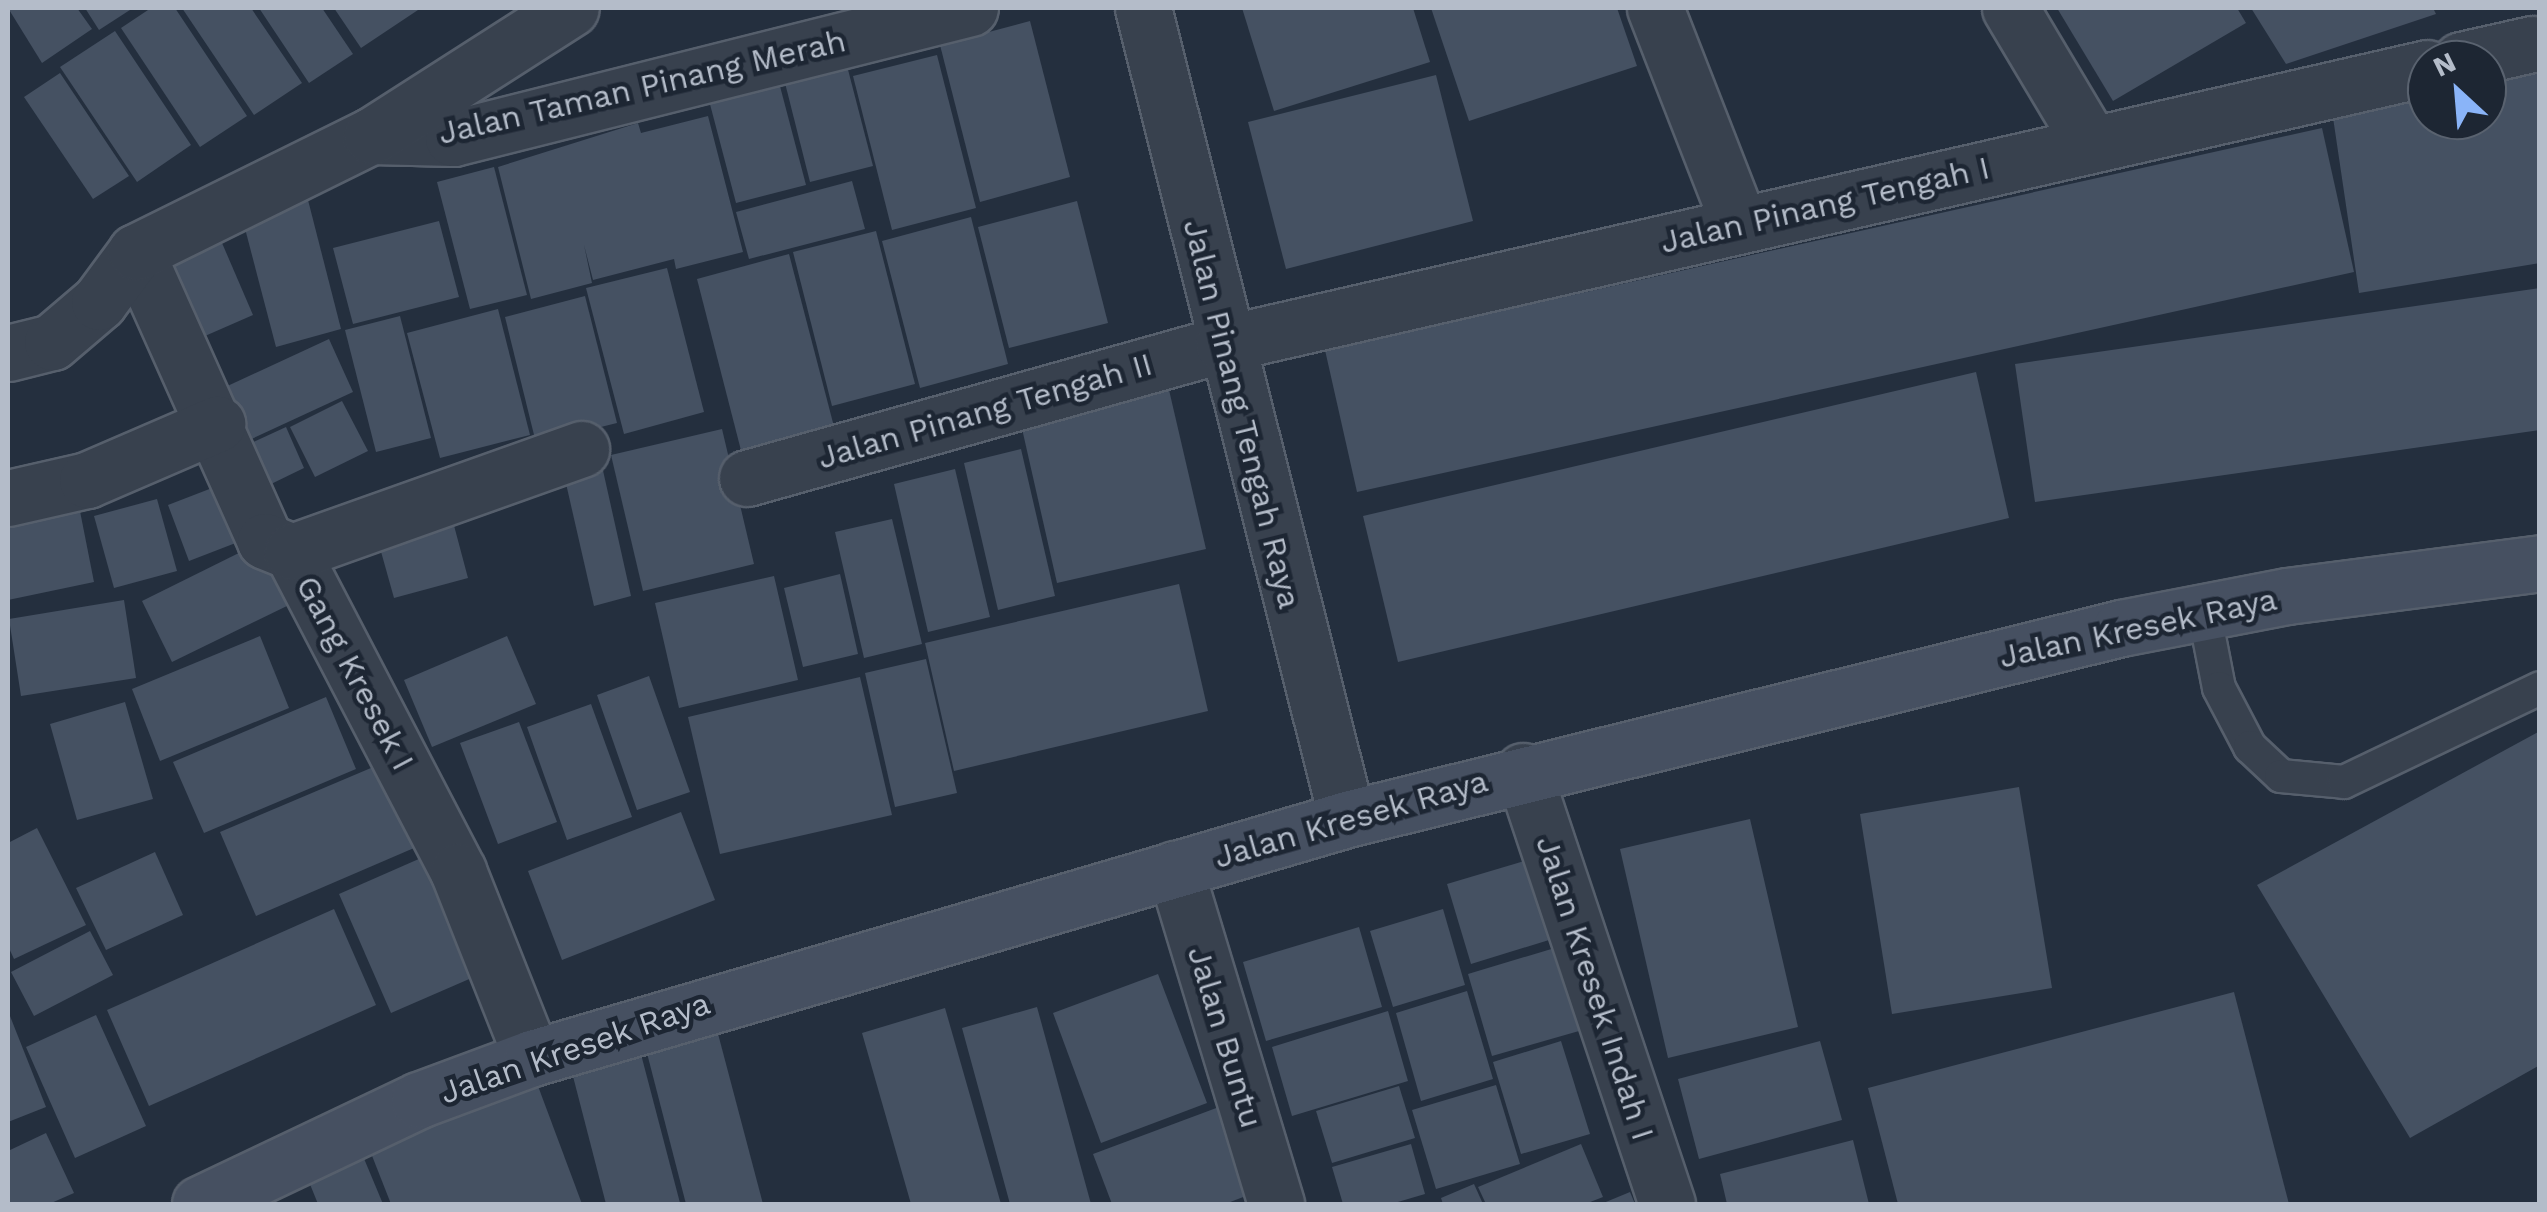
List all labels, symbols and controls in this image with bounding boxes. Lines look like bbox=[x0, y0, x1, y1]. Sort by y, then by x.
street label: Jalan Taman Pinang Merah bbox=[434, 21, 850, 153]
north arrow bbox=[2407, 40, 2507, 140]
text: N bbox=[2428, 45, 2461, 84]
street label: Jalan Pinang Tengah I bbox=[1656, 148, 1994, 262]
street label: Jalan Pinang Tengah Raya bbox=[1175, 215, 1309, 613]
street label: Jalan Pinang Tengah II bbox=[813, 345, 1157, 477]
street label: Gang Kresek I bbox=[288, 569, 422, 777]
street label: Jalan Kresek Raya bbox=[1995, 580, 2281, 676]
street label: Jalan Kresek Raya bbox=[1210, 761, 1492, 877]
street label: Jalan Kresek Indah I bbox=[1528, 831, 1662, 1145]
street label: Jalan Buntu bbox=[1179, 942, 1271, 1132]
street label: Jalan Kresek Raya bbox=[435, 984, 715, 1112]

